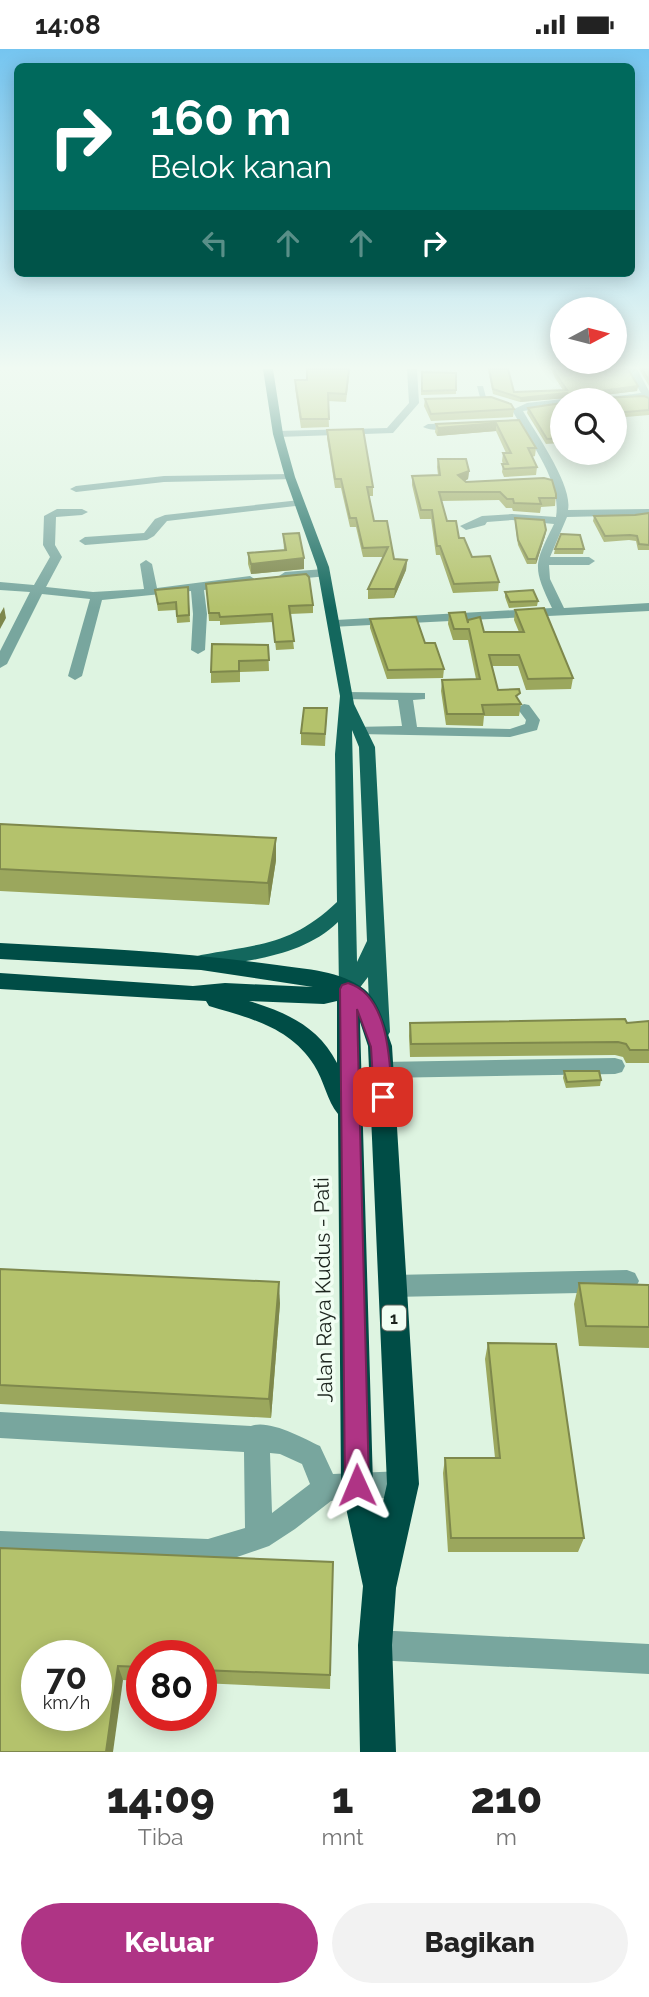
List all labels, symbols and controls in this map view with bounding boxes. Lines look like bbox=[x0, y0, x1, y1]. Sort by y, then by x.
text: 14:08 bbox=[35, 10, 101, 40]
text: 160 m bbox=[150, 89, 291, 146]
icon: right bbox=[35, 91, 126, 182]
text: Belok kanan bbox=[150, 148, 332, 185]
icon: left bbox=[196, 224, 234, 262]
icon: ahead bbox=[269, 224, 307, 262]
icon: ahead bbox=[342, 224, 380, 262]
icon: right bbox=[415, 224, 453, 262]
north arrow bbox=[550, 297, 626, 375]
map controls bbox=[550, 297, 627, 465]
button: search bbox=[550, 388, 627, 465]
pin bbox=[353, 1067, 413, 1127]
icon: arrive bbox=[364, 1078, 402, 1116]
street label: Jalan Raya Kudus - Pati bbox=[309, 1177, 337, 1403]
road number: 1 bbox=[382, 1305, 406, 1331]
position arrow bbox=[320, 1448, 394, 1522]
speed limit sign: 80 bbox=[126, 1640, 217, 1731]
text: 70 bbox=[46, 1656, 87, 1697]
text: km/h bbox=[43, 1692, 90, 1713]
text: 14:09 bbox=[107, 1774, 215, 1823]
text: 1 bbox=[332, 1774, 353, 1823]
text: 210 bbox=[470, 1774, 542, 1823]
text: Tiba bbox=[138, 1823, 184, 1850]
text: mnt bbox=[322, 1823, 364, 1850]
text: m bbox=[496, 1823, 517, 1850]
button: Keluar bbox=[21, 1903, 318, 1983]
button: Bagikan bbox=[332, 1903, 628, 1983]

